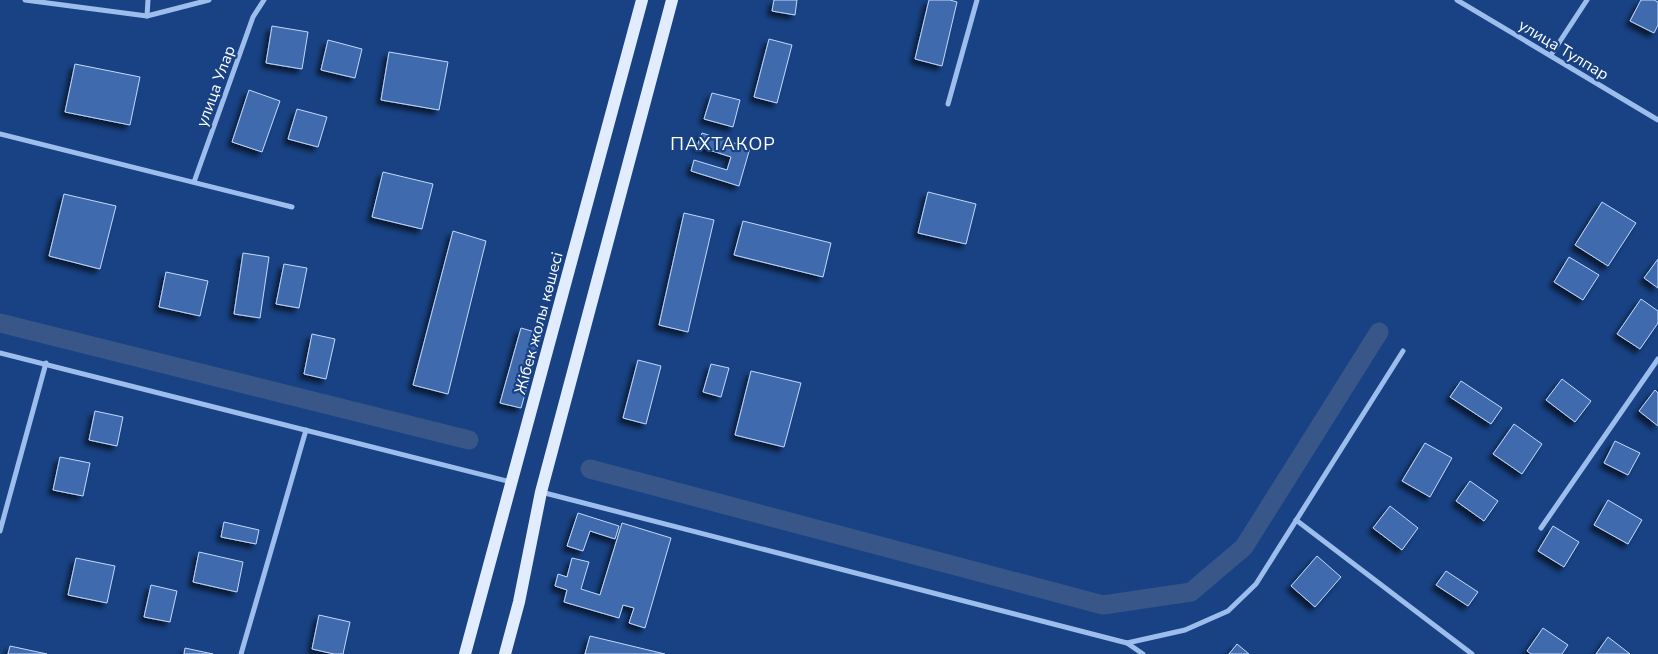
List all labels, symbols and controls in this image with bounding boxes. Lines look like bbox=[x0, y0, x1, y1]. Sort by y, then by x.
street label: улица Тулпар bbox=[1514, 14, 1613, 85]
street label: улица Улар bbox=[191, 43, 241, 130]
district label: ПАХТАКОР bbox=[670, 132, 776, 156]
street label: Жібек жолы көшесі bbox=[509, 250, 569, 397]

